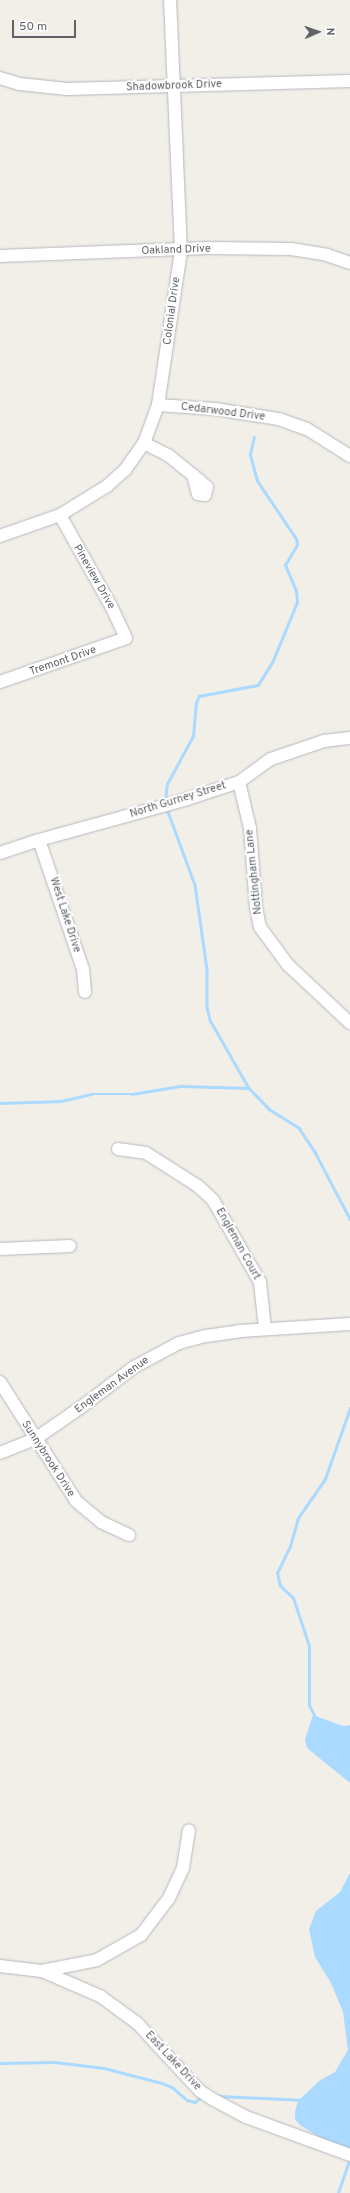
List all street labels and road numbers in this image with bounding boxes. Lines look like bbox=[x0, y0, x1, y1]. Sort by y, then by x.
street label: Shadowbrook Drive bbox=[126, 78, 222, 94]
street label: Oakland Drive bbox=[141, 242, 211, 258]
street label: Colonial Drive bbox=[161, 276, 183, 346]
street label: Cedarwood Drive bbox=[180, 400, 266, 424]
street label: Pineview Drive bbox=[70, 542, 118, 612]
street label: Tremont Drive bbox=[28, 643, 98, 679]
street label: North Gurney Street bbox=[128, 779, 228, 821]
street label: Nottingham Lane bbox=[243, 829, 265, 915]
street label: West Lake Drive bbox=[47, 876, 83, 954]
street label: Engleman Court bbox=[213, 1206, 263, 1282]
street label: Engleman Avenue bbox=[72, 1354, 152, 1416]
street label: Sunnybrook Drive bbox=[18, 1418, 78, 1500]
street label: East Lake Drive bbox=[142, 2029, 204, 2093]

